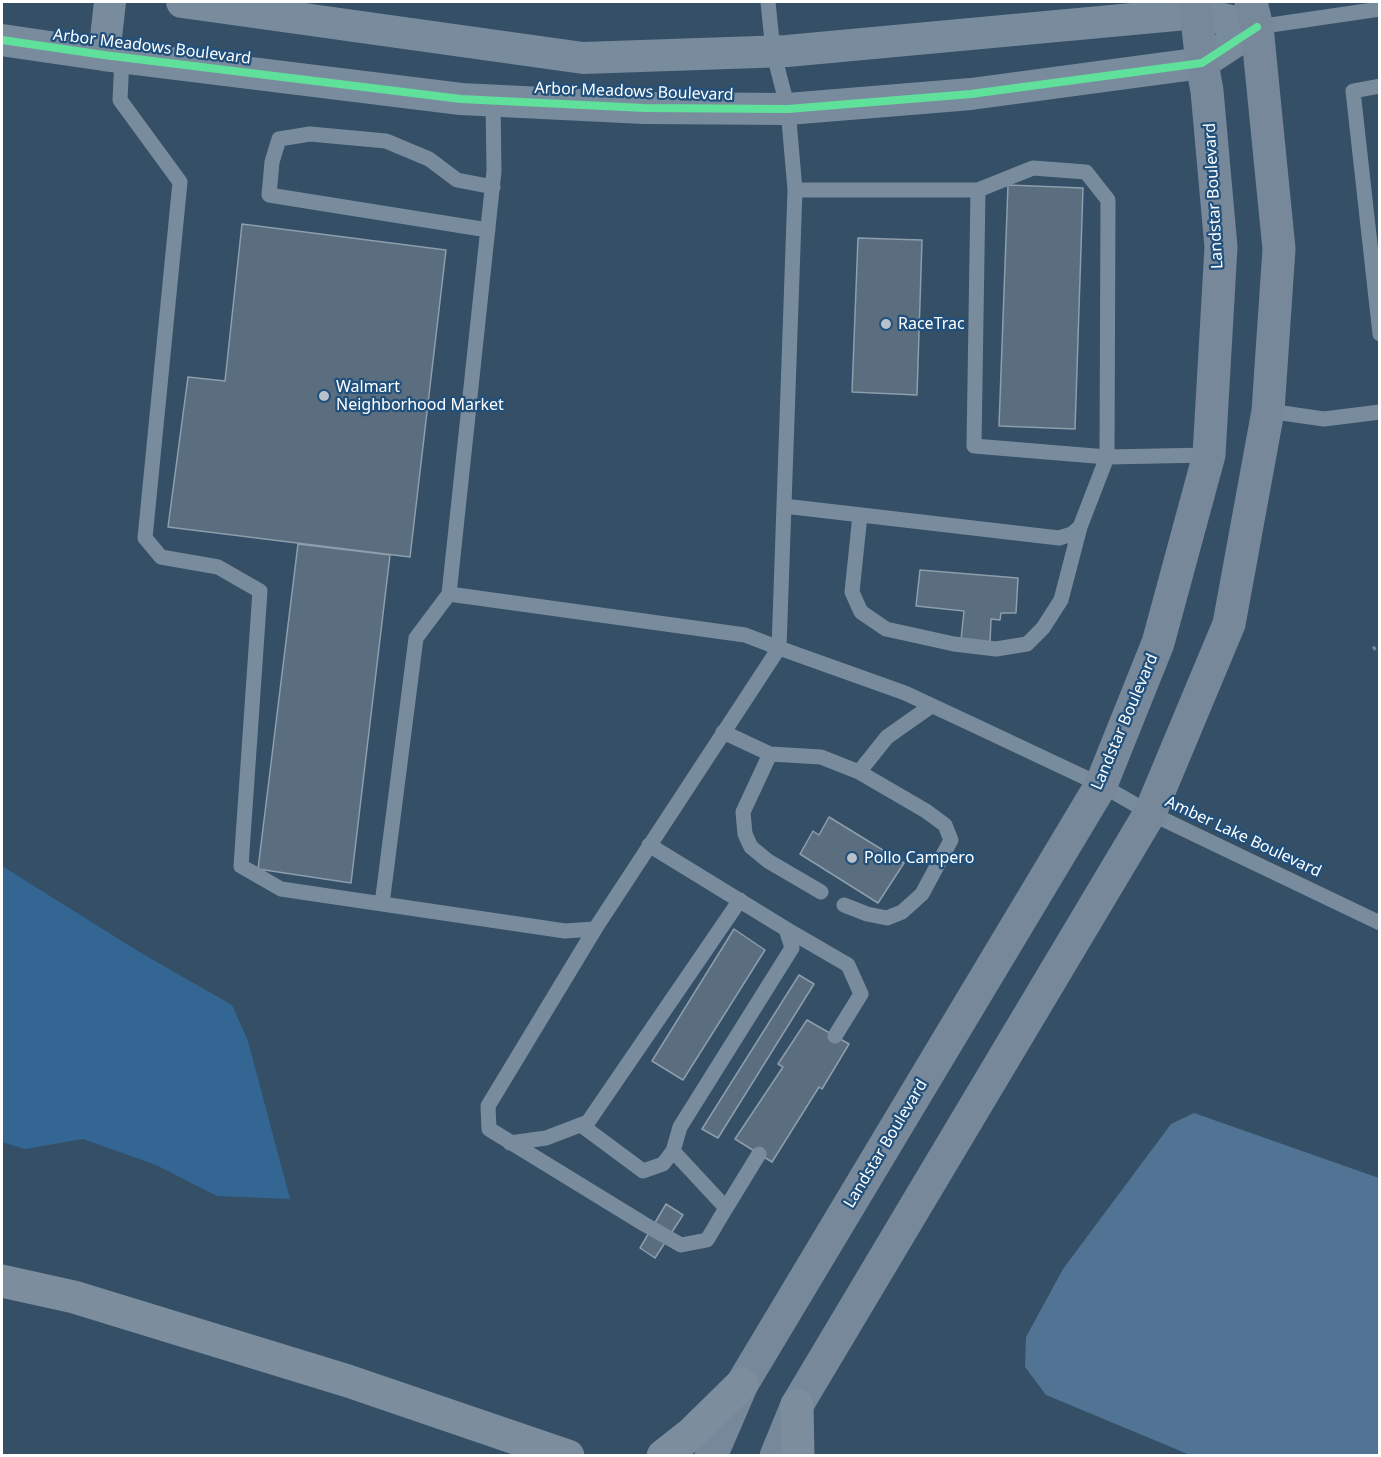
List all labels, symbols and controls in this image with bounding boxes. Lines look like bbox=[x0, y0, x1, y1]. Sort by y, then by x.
street label: Arbor Meadows Boulevard bbox=[52, 25, 252, 69]
street label: Arbor Meadows Boulevard bbox=[534, 79, 734, 105]
street label: Landstar Boulevard bbox=[1201, 122, 1227, 270]
place label: RaceTrac bbox=[898, 314, 965, 334]
marker: RaceTrac bbox=[879, 317, 893, 331]
place label: Walmart Neighborhood Market bbox=[336, 377, 504, 415]
marker: Walmart Neighborhood Market bbox=[317, 389, 331, 403]
street label: Landstar Boulevard bbox=[1088, 651, 1162, 793]
street label: Amber Lake Boulevard bbox=[1162, 792, 1324, 882]
place label: Pollo Campero bbox=[864, 848, 974, 868]
marker: Pollo Campero bbox=[845, 851, 859, 865]
street label: Landstar Boulevard bbox=[840, 1076, 932, 1212]

